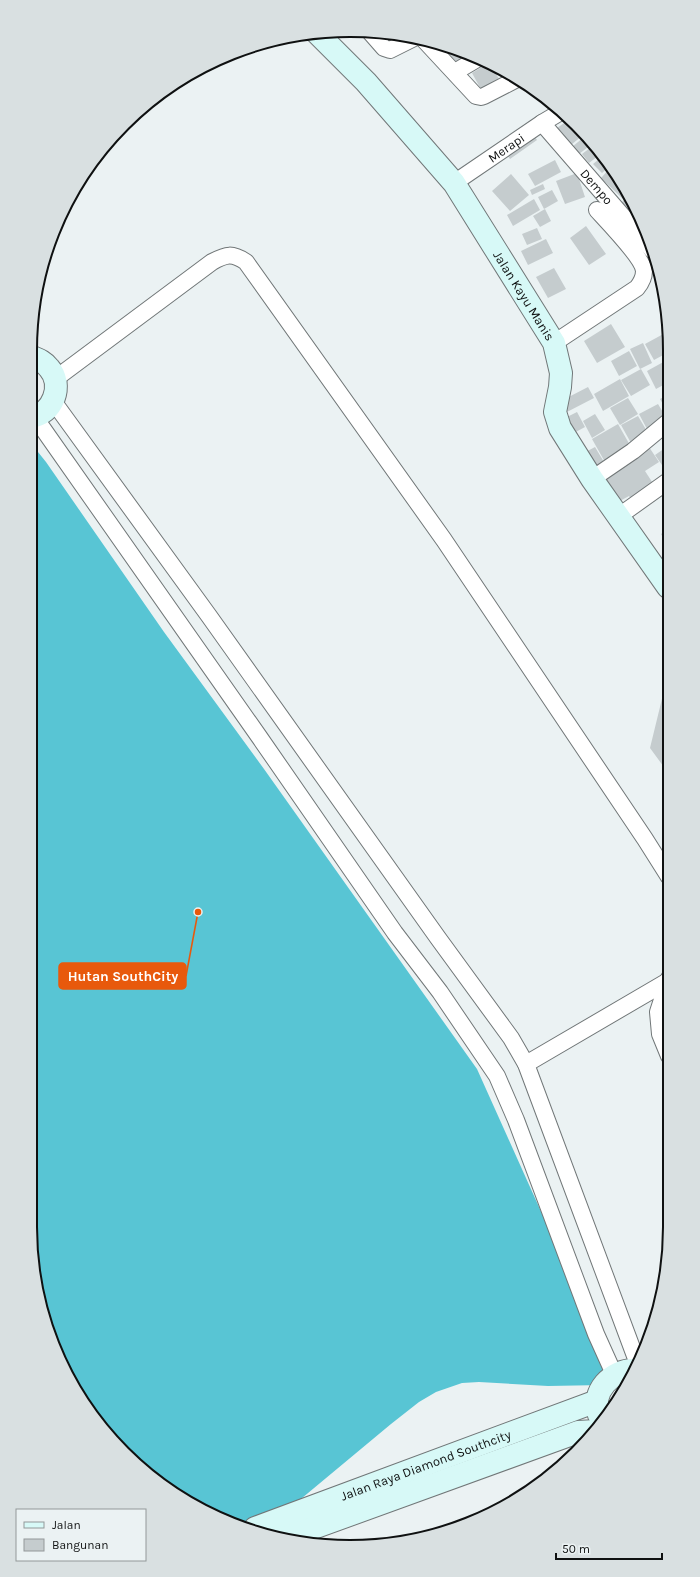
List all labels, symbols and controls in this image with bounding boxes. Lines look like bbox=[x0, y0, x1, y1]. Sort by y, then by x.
street label: Merapi bbox=[485, 130, 527, 165]
street label: Dempo bbox=[578, 166, 616, 207]
street label: Jalan Kayu Manis bbox=[491, 248, 558, 343]
callout: Hutan SouthCity bbox=[59, 963, 186, 989]
text: Hutan SouthCity bbox=[68, 968, 178, 985]
street label: Jalan Raya Diamond Southcity bbox=[338, 1426, 513, 1503]
legend bbox=[16, 1509, 146, 1561]
text: Jalan bbox=[52, 1518, 81, 1532]
scale bar bbox=[556, 1535, 662, 1561]
text: Bangunan bbox=[52, 1538, 108, 1552]
text: 50 m bbox=[562, 1542, 590, 1556]

